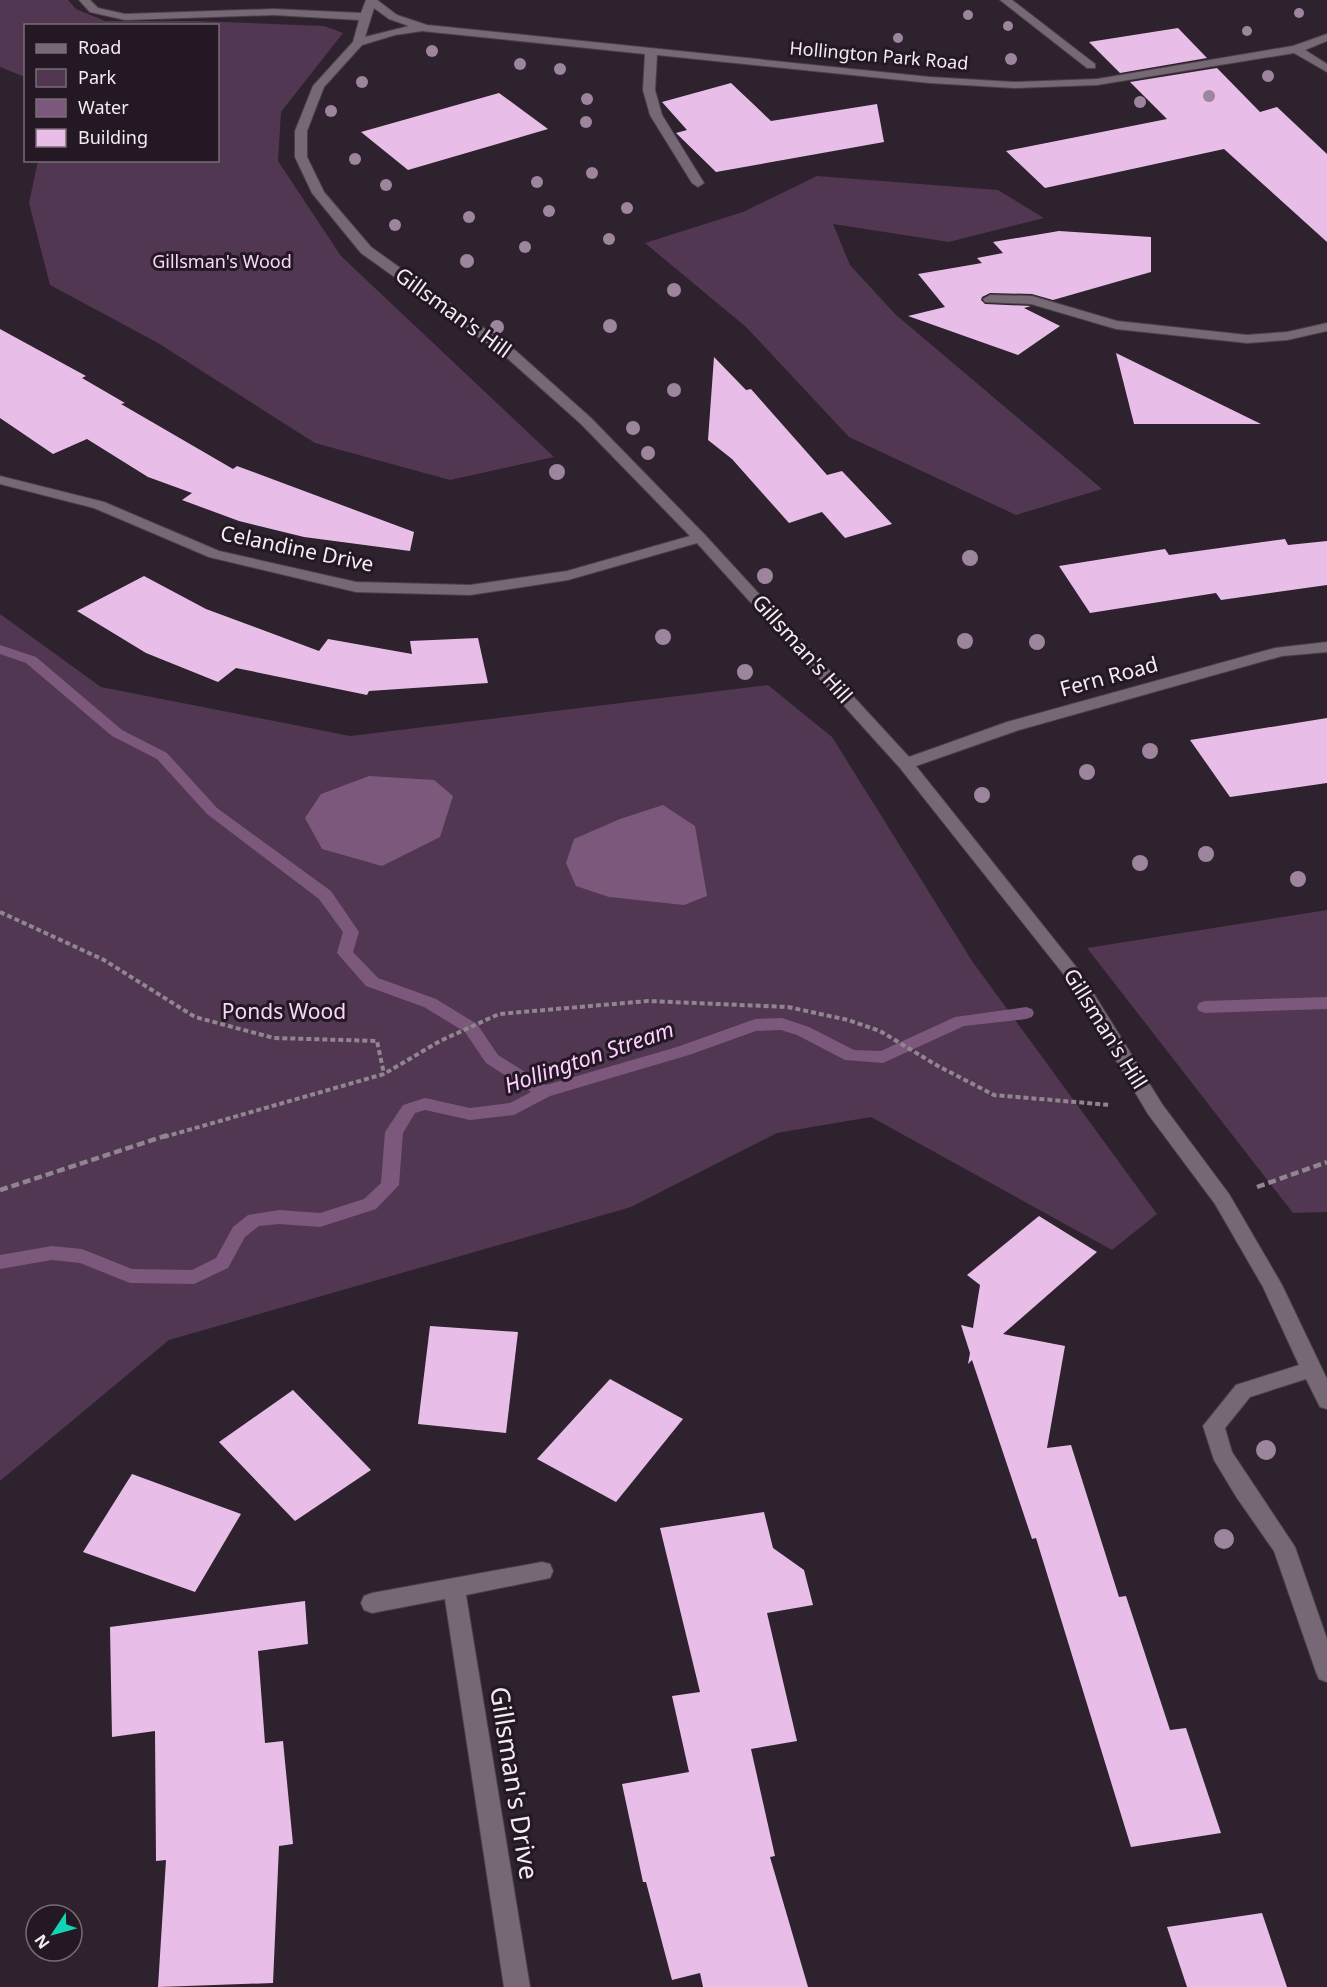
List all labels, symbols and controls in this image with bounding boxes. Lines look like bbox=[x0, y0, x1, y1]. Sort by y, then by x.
legend bbox=[24, 24, 219, 162]
text: Road bbox=[78, 35, 121, 59]
street label: Hollington Park Road bbox=[789, 35, 970, 75]
text: Park bbox=[78, 65, 116, 89]
text: Water bbox=[78, 95, 129, 119]
text: Building bbox=[78, 125, 148, 149]
park label: Gillsman's Wood bbox=[152, 249, 292, 273]
street label: Gillsman's Hill bbox=[390, 261, 517, 364]
street label: Celandine Drive bbox=[218, 518, 376, 578]
street label: Gillsman's Hill bbox=[746, 588, 859, 709]
street label: Fern Road bbox=[1057, 650, 1161, 703]
street label: Gillsman's Hill bbox=[1058, 963, 1154, 1094]
park label: Ponds Wood bbox=[222, 997, 346, 1025]
water label: Hollington Stream bbox=[500, 1013, 677, 1099]
street label: Gillsman's Drive bbox=[482, 1684, 548, 1882]
north arrow bbox=[24, 1903, 84, 1963]
text: N bbox=[29, 1930, 55, 1954]

